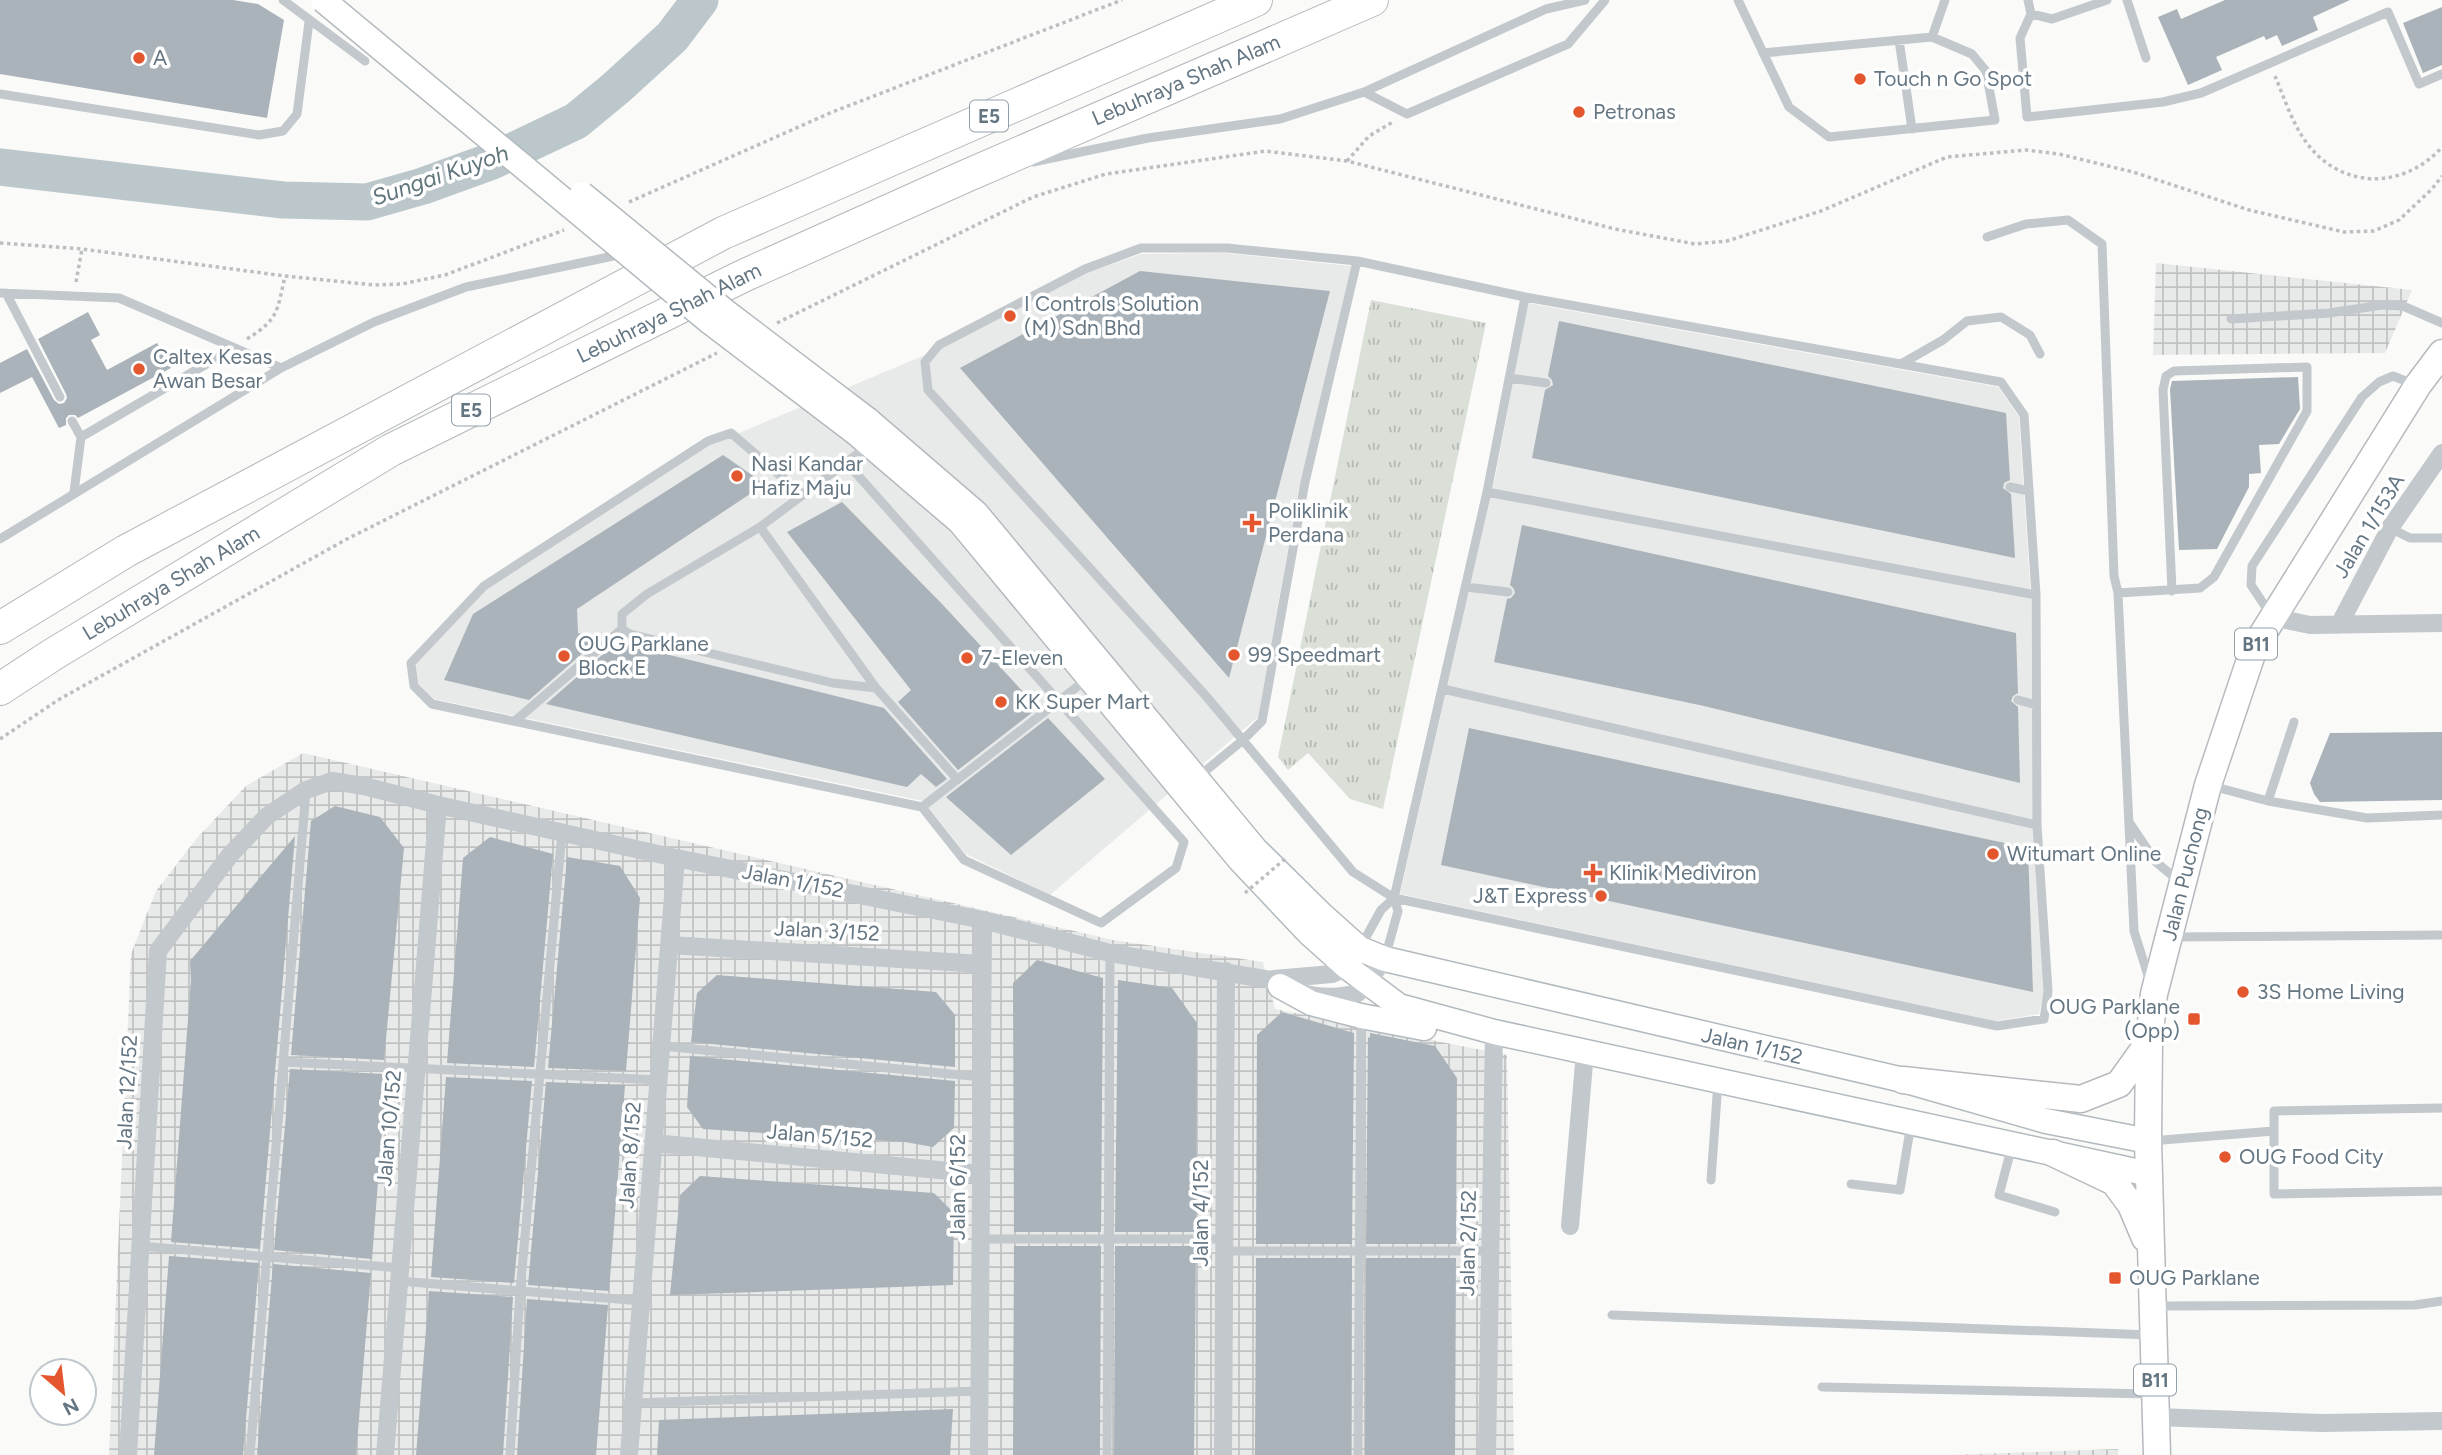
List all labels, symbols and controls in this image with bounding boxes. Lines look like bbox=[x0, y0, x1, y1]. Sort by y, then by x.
street label: Lebuhraya Shah Alam bbox=[1088, 29, 1284, 131]
place label: A bbox=[153, 45, 167, 70]
marker: A bbox=[131, 50, 147, 66]
place label: Touch n Go Spot bbox=[1874, 66, 2032, 91]
marker: Touch n Go Spot bbox=[1852, 71, 1868, 87]
place label: Petronas bbox=[1593, 99, 1676, 124]
road number: E5 bbox=[970, 100, 1008, 132]
marker: Petronas bbox=[1571, 104, 1587, 120]
water label: Sungai Kuyoh bbox=[368, 138, 512, 211]
street label: Lebuhraya Shah Alam bbox=[572, 257, 765, 368]
place label: I Controls Solution (M) Sdn Bhd bbox=[1024, 291, 1199, 340]
marker: I Controls Solution (M) Sdn Bhd bbox=[1002, 308, 1018, 324]
place label: Caltex Kesas Awan Besar bbox=[153, 344, 272, 393]
marker: Caltex Kesas Awan Besar bbox=[131, 361, 147, 377]
road number: E5 bbox=[452, 394, 490, 426]
place label: Nasi Kandar Hafiz Maju bbox=[751, 451, 863, 500]
marker: Nasi Kandar Hafiz Maju bbox=[729, 468, 745, 484]
street label: Jalan 1/153A bbox=[2328, 469, 2409, 582]
place label: Poliklinik Perdana bbox=[1268, 498, 1349, 547]
marker: Poliklinik Perdana bbox=[1242, 513, 1262, 533]
street label: Lebuhraya Shah Alam bbox=[78, 520, 264, 645]
road number: B11 bbox=[2235, 628, 2277, 660]
place label: OUG Parklane Block E bbox=[578, 631, 709, 680]
place label: 99 Speedmart bbox=[1248, 642, 1381, 667]
place label: 7-Eleven bbox=[981, 645, 1063, 670]
marker: 99 Speedmart bbox=[1226, 647, 1242, 663]
marker: OUG Parklane Block E bbox=[556, 648, 572, 664]
marker: 7-Eleven bbox=[959, 650, 975, 666]
place label: KK Super Mart bbox=[1015, 689, 1150, 714]
marker: KK Super Mart bbox=[993, 694, 1009, 710]
street label: Jalan Puchong bbox=[2156, 804, 2213, 943]
place label: Witumart Online bbox=[2007, 841, 2161, 866]
marker: Witumart Online bbox=[1985, 846, 2001, 862]
street label: Jalan 1/152 bbox=[740, 858, 846, 903]
place label: Klinik Mediviron bbox=[1609, 860, 1756, 885]
marker: Klinik Mediviron bbox=[1583, 863, 1603, 883]
place label: J&T Express bbox=[1473, 883, 1587, 908]
marker: J&T Express bbox=[1593, 888, 1609, 904]
street label: Jalan 3/152 bbox=[774, 915, 881, 946]
place label: 3S Home Living bbox=[2257, 979, 2405, 1004]
marker: 3S Home Living bbox=[2235, 984, 2251, 1000]
place label: OUG Parklane (Opp) bbox=[2049, 994, 2180, 1043]
marker: OUG Parklane (Opp) bbox=[2186, 1011, 2202, 1027]
street label: Jalan 1/152 bbox=[1699, 1022, 1805, 1069]
street label: Jalan 12/152 bbox=[111, 1034, 142, 1150]
street label: Jalan 10/152 bbox=[371, 1069, 406, 1187]
street label: Jalan 8/152 bbox=[613, 1101, 646, 1209]
street label: Jalan 5/152 bbox=[766, 1118, 874, 1153]
street label: Jalan 6/152 bbox=[945, 1134, 970, 1240]
place label: OUG Food City bbox=[2239, 1144, 2383, 1169]
marker: OUG Food City bbox=[2217, 1149, 2233, 1165]
street label: Jalan 4/152 bbox=[1188, 1159, 1213, 1267]
street label: Jalan 2/152 bbox=[1454, 1190, 1481, 1296]
place label: OUG Parklane bbox=[2129, 1265, 2260, 1290]
marker: OUG Parklane bbox=[2107, 1270, 2123, 1286]
north arrow bbox=[28, 1357, 98, 1427]
road number: B11 bbox=[2134, 1364, 2176, 1396]
text: N bbox=[59, 1393, 83, 1420]

